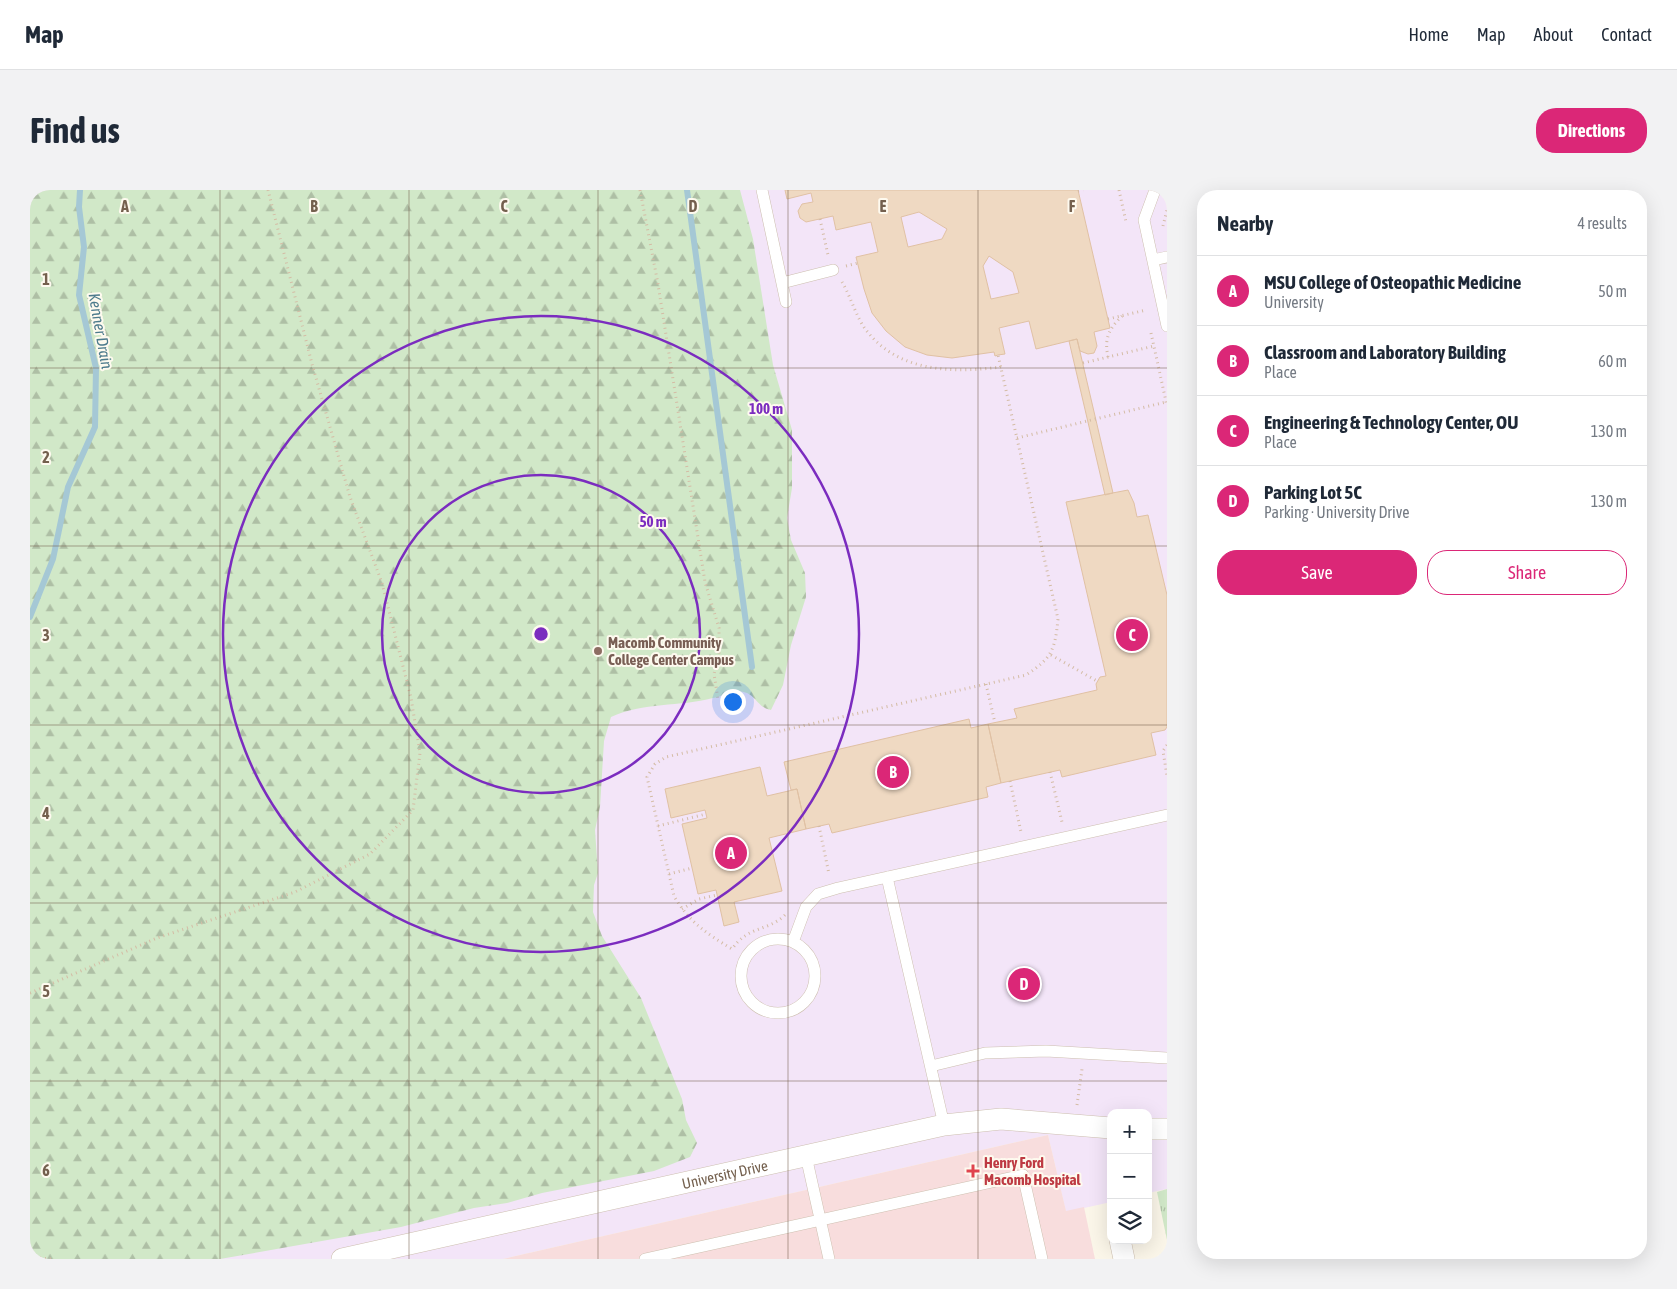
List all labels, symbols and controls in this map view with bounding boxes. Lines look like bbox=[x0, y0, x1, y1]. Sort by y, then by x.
text: Map bbox=[25, 21, 64, 48]
text: Home bbox=[1409, 24, 1449, 45]
text: Map bbox=[1477, 24, 1506, 45]
text: About bbox=[1534, 24, 1573, 45]
text: Contact bbox=[1601, 24, 1652, 45]
button: Directions bbox=[1536, 108, 1647, 153]
text: Find us bbox=[30, 110, 120, 150]
text: A bbox=[120, 197, 129, 215]
text: B bbox=[310, 197, 318, 215]
text: C bbox=[500, 197, 508, 215]
text: D bbox=[689, 197, 698, 215]
text: E bbox=[880, 197, 887, 215]
text: F bbox=[1069, 197, 1076, 215]
text: Nearby bbox=[1217, 211, 1273, 235]
text: 4 results bbox=[1577, 214, 1627, 232]
text: 1 bbox=[42, 270, 50, 288]
text: MSU College of Osteopathic Medicine bbox=[1264, 271, 1521, 293]
text: A bbox=[1229, 282, 1237, 300]
text: 50 m bbox=[1598, 282, 1627, 300]
water label: Kenner Drain bbox=[85, 292, 117, 370]
text: University bbox=[1264, 293, 1324, 311]
text: Classroom and Laboratory Building bbox=[1264, 341, 1506, 363]
text: B bbox=[1229, 352, 1237, 370]
text: 60 m bbox=[1598, 352, 1627, 370]
text: Place bbox=[1264, 363, 1297, 381]
text: 100 m bbox=[749, 400, 783, 417]
text: Engineering & Technology Center, OU bbox=[1264, 411, 1518, 433]
text: C bbox=[1229, 422, 1237, 440]
text: 130 m bbox=[1591, 422, 1627, 440]
text: Place bbox=[1264, 433, 1297, 451]
text: 2 bbox=[42, 448, 50, 466]
text: Parking Lot 5C bbox=[1264, 481, 1362, 503]
text: D bbox=[1229, 492, 1237, 510]
text: 130 m bbox=[1591, 492, 1627, 510]
text: Parking · University Drive bbox=[1264, 503, 1409, 521]
text: 50 m bbox=[640, 513, 667, 530]
button: Save bbox=[1217, 550, 1417, 595]
button: Share bbox=[1427, 550, 1627, 595]
pin: C bbox=[1116, 616, 1148, 654]
centre of rings bbox=[532, 625, 550, 643]
text: 3 bbox=[42, 626, 50, 644]
place label: Macomb Community College Center Campus bbox=[608, 634, 735, 668]
marker: Macomb Community College Center Campus bbox=[592, 645, 604, 657]
your location bbox=[720, 689, 746, 715]
pin: B bbox=[877, 753, 909, 791]
text: 4 bbox=[41, 804, 50, 822]
pin: A bbox=[715, 834, 747, 872]
pin: D bbox=[1008, 965, 1040, 1003]
text: 5 bbox=[42, 982, 50, 1000]
map controls bbox=[1107, 1109, 1152, 1244]
button: + bbox=[1107, 1109, 1152, 1154]
place label: Henry Ford Macomb Hospital bbox=[984, 1154, 1082, 1188]
button: − bbox=[1107, 1154, 1152, 1199]
street label: University Drive bbox=[680, 1156, 769, 1192]
text: 6 bbox=[42, 1161, 50, 1179]
marker: Henry Ford Macomb Hospital bbox=[966, 1164, 980, 1178]
button: layers bbox=[1107, 1199, 1152, 1244]

